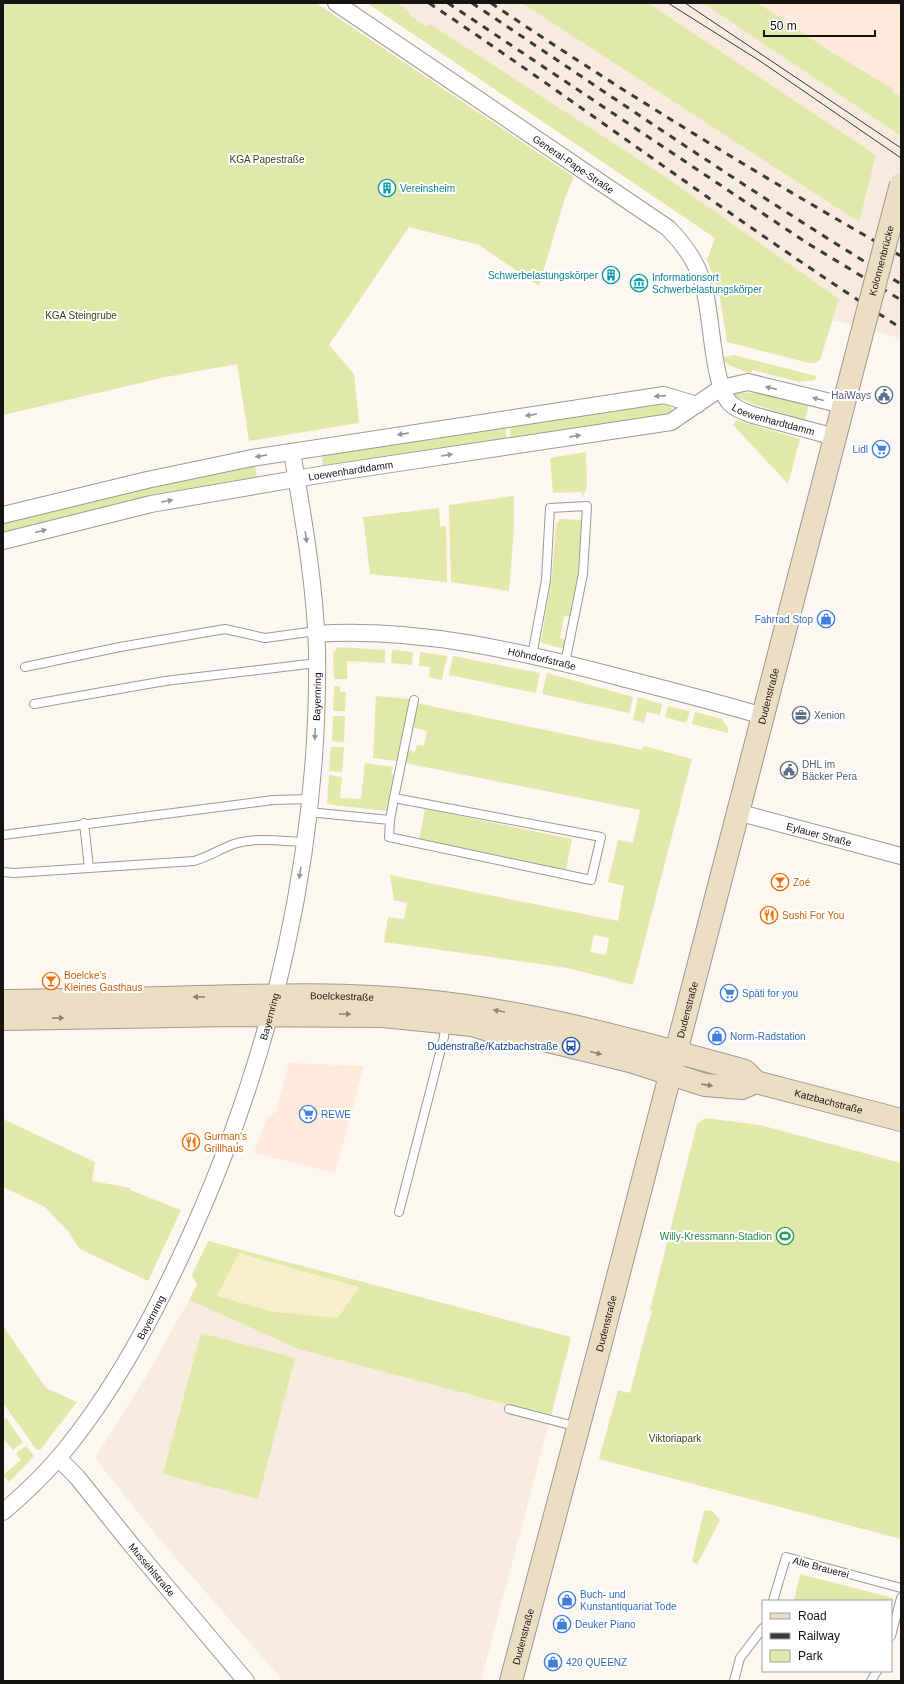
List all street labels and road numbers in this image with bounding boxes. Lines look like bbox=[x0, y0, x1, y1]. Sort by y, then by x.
street label: General-Pape-Straße bbox=[531, 133, 616, 196]
street label: Kolonnenbrücke bbox=[867, 224, 896, 297]
street label: Loewenhardtdamm bbox=[730, 402, 816, 437]
street label: Loewenhardtdamm bbox=[307, 459, 394, 483]
street label: Höhndorfstraße bbox=[507, 646, 578, 672]
street label: Dudenstraße bbox=[756, 666, 781, 726]
street label: Bayernring bbox=[311, 672, 323, 721]
street label: Eylauer Straße bbox=[785, 821, 853, 849]
street label: Dudenstraße bbox=[675, 980, 700, 1039]
street label: Boelckestraße bbox=[310, 990, 375, 1003]
street label: Bayernring bbox=[258, 992, 281, 1041]
street label: Katzbachstraße bbox=[793, 1087, 864, 1116]
street label: Bayernring bbox=[135, 1294, 167, 1341]
street label: Dudenstraße bbox=[594, 1294, 619, 1353]
street label: Mussehlstraße bbox=[126, 1541, 177, 1599]
street label: Alte Brauerei bbox=[792, 1555, 850, 1580]
street label: Dudenstraße bbox=[511, 1607, 536, 1666]

